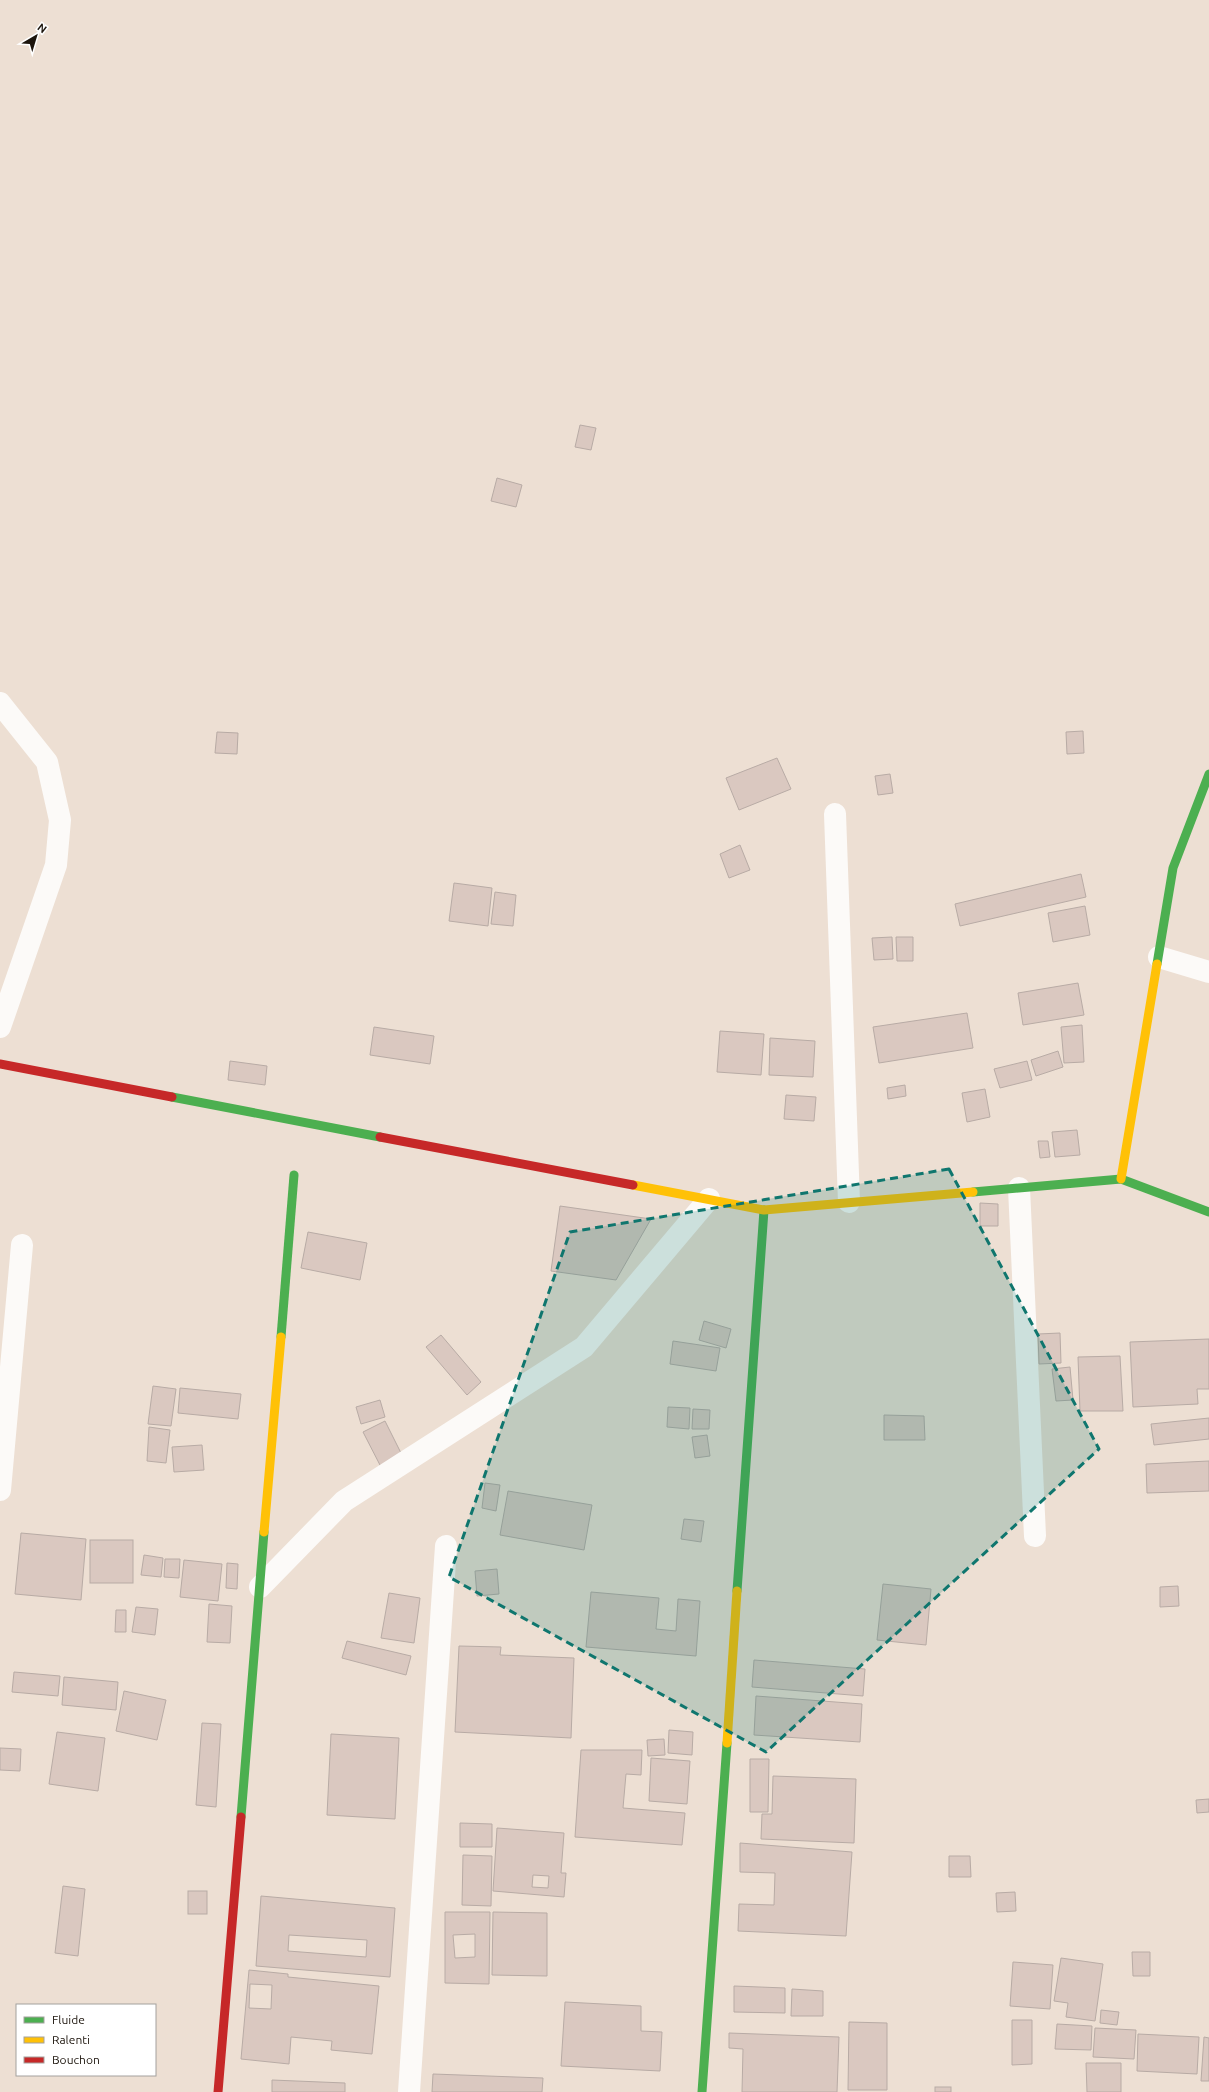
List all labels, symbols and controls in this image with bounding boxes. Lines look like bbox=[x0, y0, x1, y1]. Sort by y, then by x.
north arrow bbox=[16, 16, 56, 56]
text: N bbox=[35, 21, 49, 35]
legend bbox=[16, 2004, 156, 2076]
text: Fluide bbox=[52, 2013, 85, 2026]
text: Ralenti bbox=[52, 2033, 90, 2046]
text: Bouchon bbox=[52, 2053, 100, 2066]

